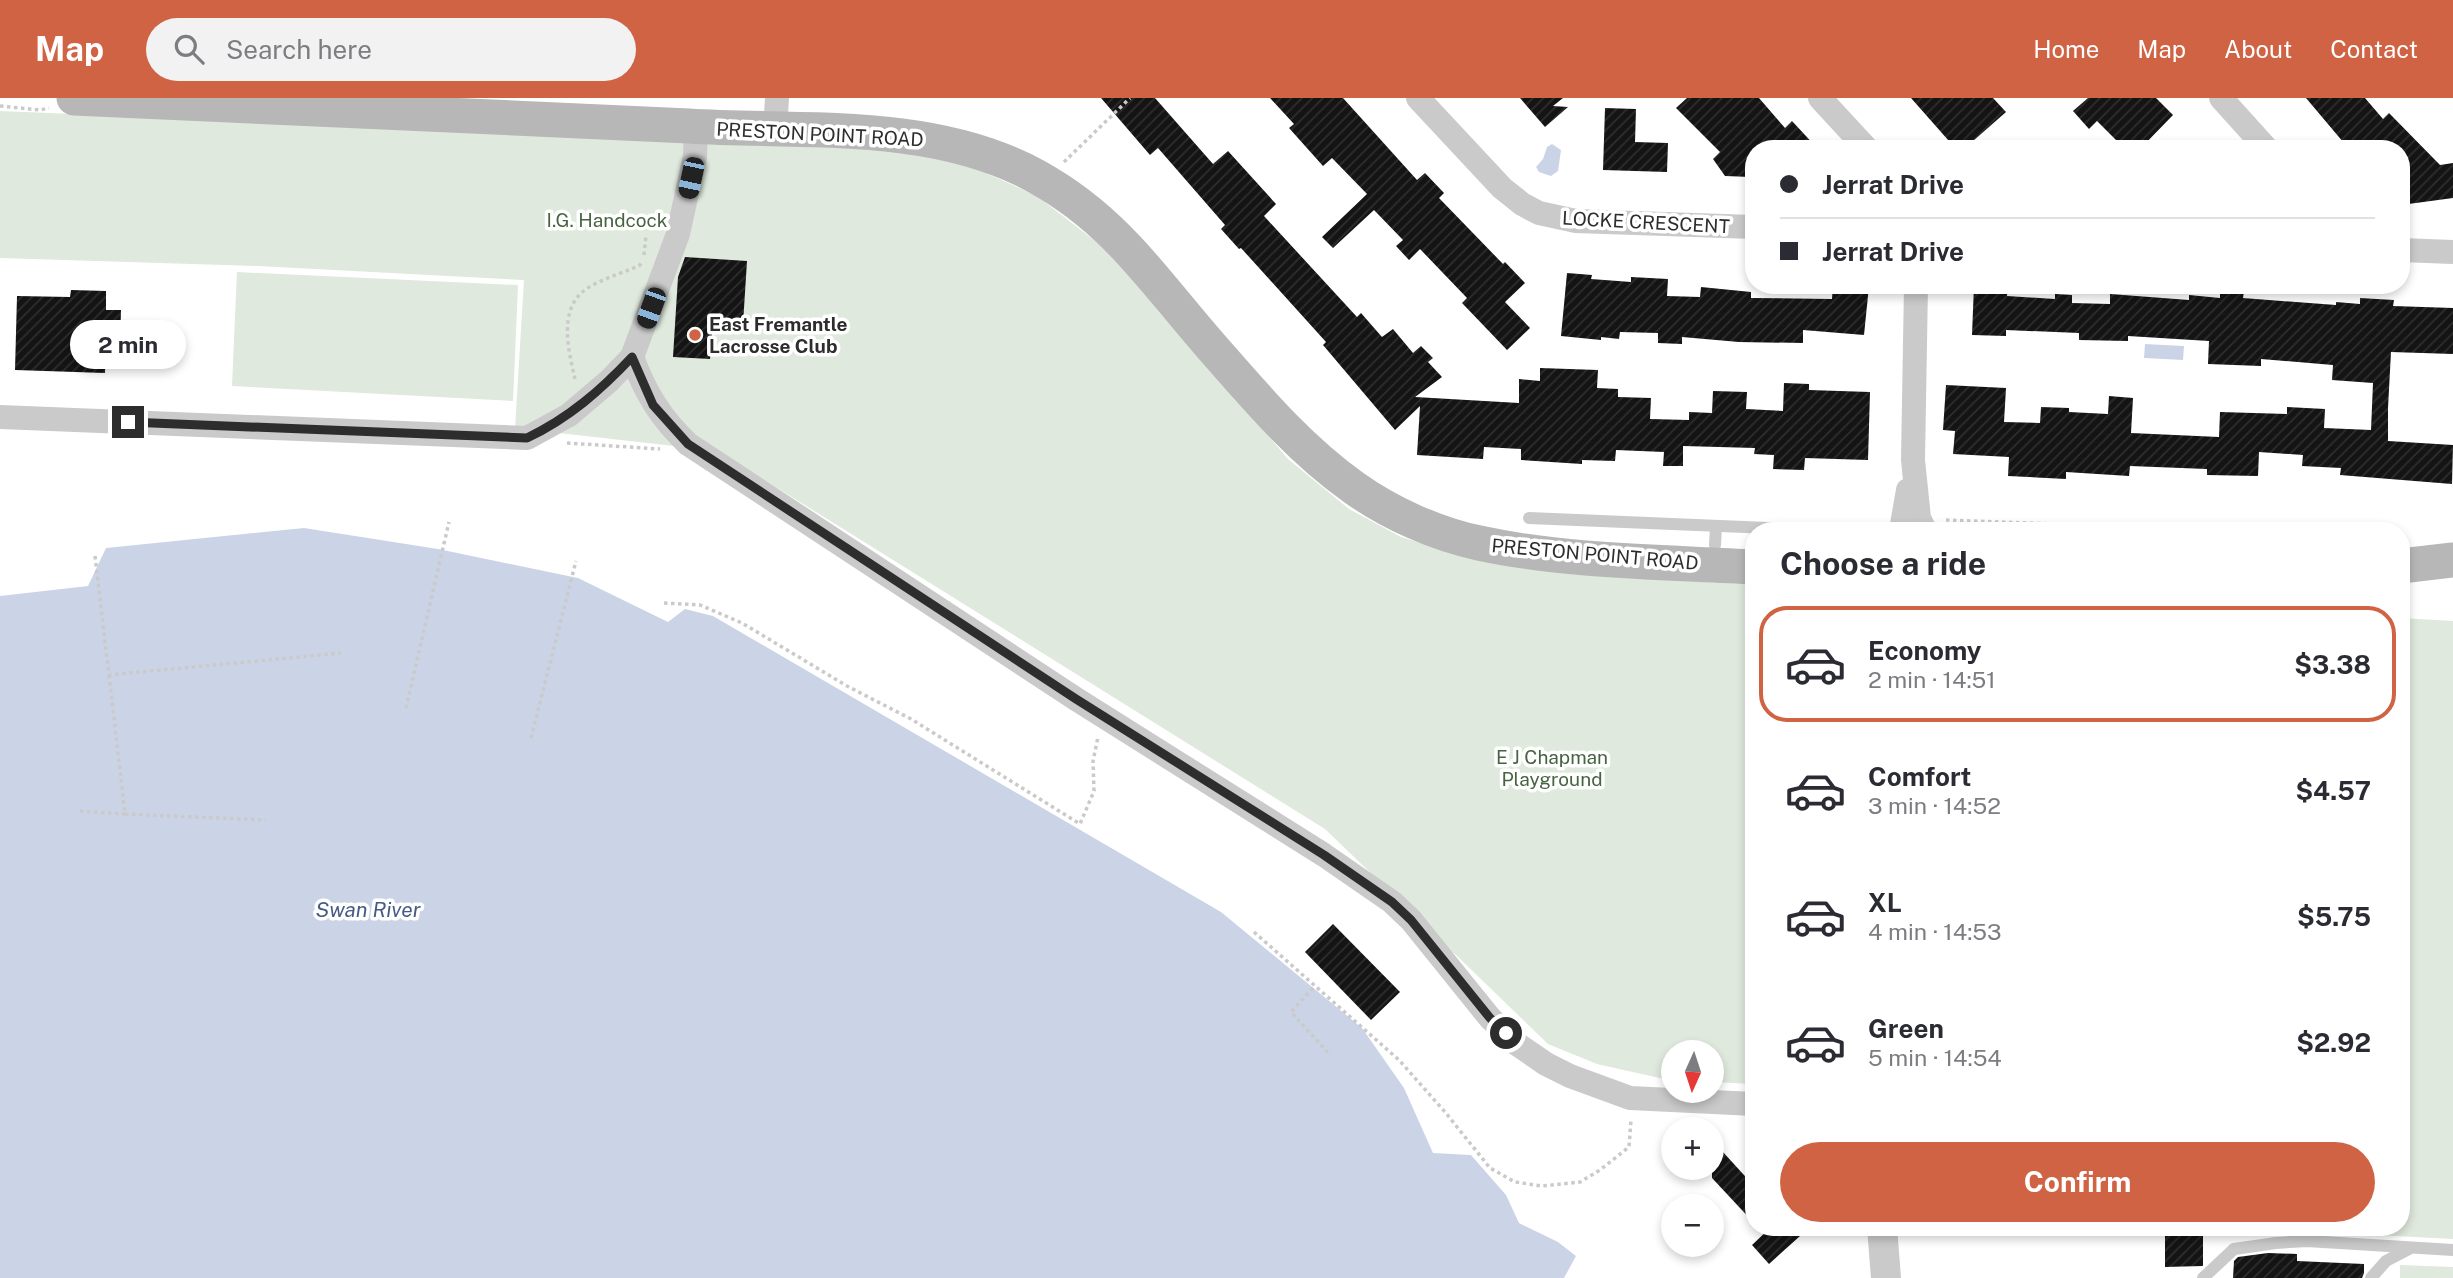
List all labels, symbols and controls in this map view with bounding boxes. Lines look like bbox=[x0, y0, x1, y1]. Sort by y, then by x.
search box bbox=[146, 18, 636, 81]
text: Map bbox=[35, 30, 104, 68]
icon: search bbox=[170, 30, 208, 68]
text: Search here bbox=[226, 34, 372, 65]
text: Home bbox=[2033, 35, 2099, 63]
text: Map bbox=[2137, 35, 2186, 63]
text: About bbox=[2224, 35, 2292, 63]
text: Contact bbox=[2330, 35, 2418, 63]
street label: PRESTON POINT ROAD bbox=[716, 118, 924, 150]
car bbox=[677, 155, 706, 201]
text: Jerrat Drive bbox=[1822, 169, 1964, 200]
street label: LOCKE CRESCENT bbox=[1562, 207, 1730, 237]
park label: I.G. Handcock bbox=[547, 209, 668, 231]
text: Jerrat Drive bbox=[1822, 236, 1964, 267]
car bbox=[634, 285, 669, 331]
place label: East Fremantle Lacrosse Club bbox=[709, 313, 847, 357]
callout: 2 min bbox=[70, 320, 186, 370]
marker: East Fremantle Lacrosse Club bbox=[687, 327, 703, 343]
text: 2 min bbox=[98, 331, 158, 358]
route end bbox=[112, 406, 144, 438]
street label: PRESTON POINT ROAD bbox=[1491, 534, 1699, 574]
text: Choose a ride bbox=[1780, 545, 1986, 582]
icon: car bbox=[1784, 633, 1847, 696]
text: Economy bbox=[1868, 635, 1981, 666]
text: $3.38 bbox=[2294, 649, 2371, 680]
text: 2 min · 14:51 bbox=[1868, 666, 1996, 693]
park label: E J Chapman Playground bbox=[1496, 746, 1608, 790]
icon: car bbox=[1784, 759, 1847, 822]
text: Comfort bbox=[1868, 761, 1971, 792]
text: $4.57 bbox=[2295, 775, 2371, 806]
text: 3 min · 14:52 bbox=[1868, 792, 2001, 819]
icon: car bbox=[1784, 885, 1847, 948]
text: XL bbox=[1868, 887, 1902, 918]
water label: Swan River bbox=[315, 897, 422, 922]
text: $5.75 bbox=[2297, 901, 2371, 932]
text: 4 min · 14:53 bbox=[1868, 918, 2002, 945]
icon: car bbox=[1784, 1011, 1847, 1074]
text: Green bbox=[1868, 1013, 1944, 1044]
route start bbox=[1490, 1017, 1522, 1049]
text: $2.92 bbox=[2296, 1027, 2371, 1058]
north arrow bbox=[1661, 1040, 1724, 1102]
map controls bbox=[1661, 1040, 1724, 1257]
text: 5 min · 14:54 bbox=[1868, 1044, 2002, 1071]
button: + bbox=[1661, 1117, 1724, 1180]
button: Confirm bbox=[1780, 1142, 2375, 1222]
button: − bbox=[1661, 1194, 1724, 1257]

